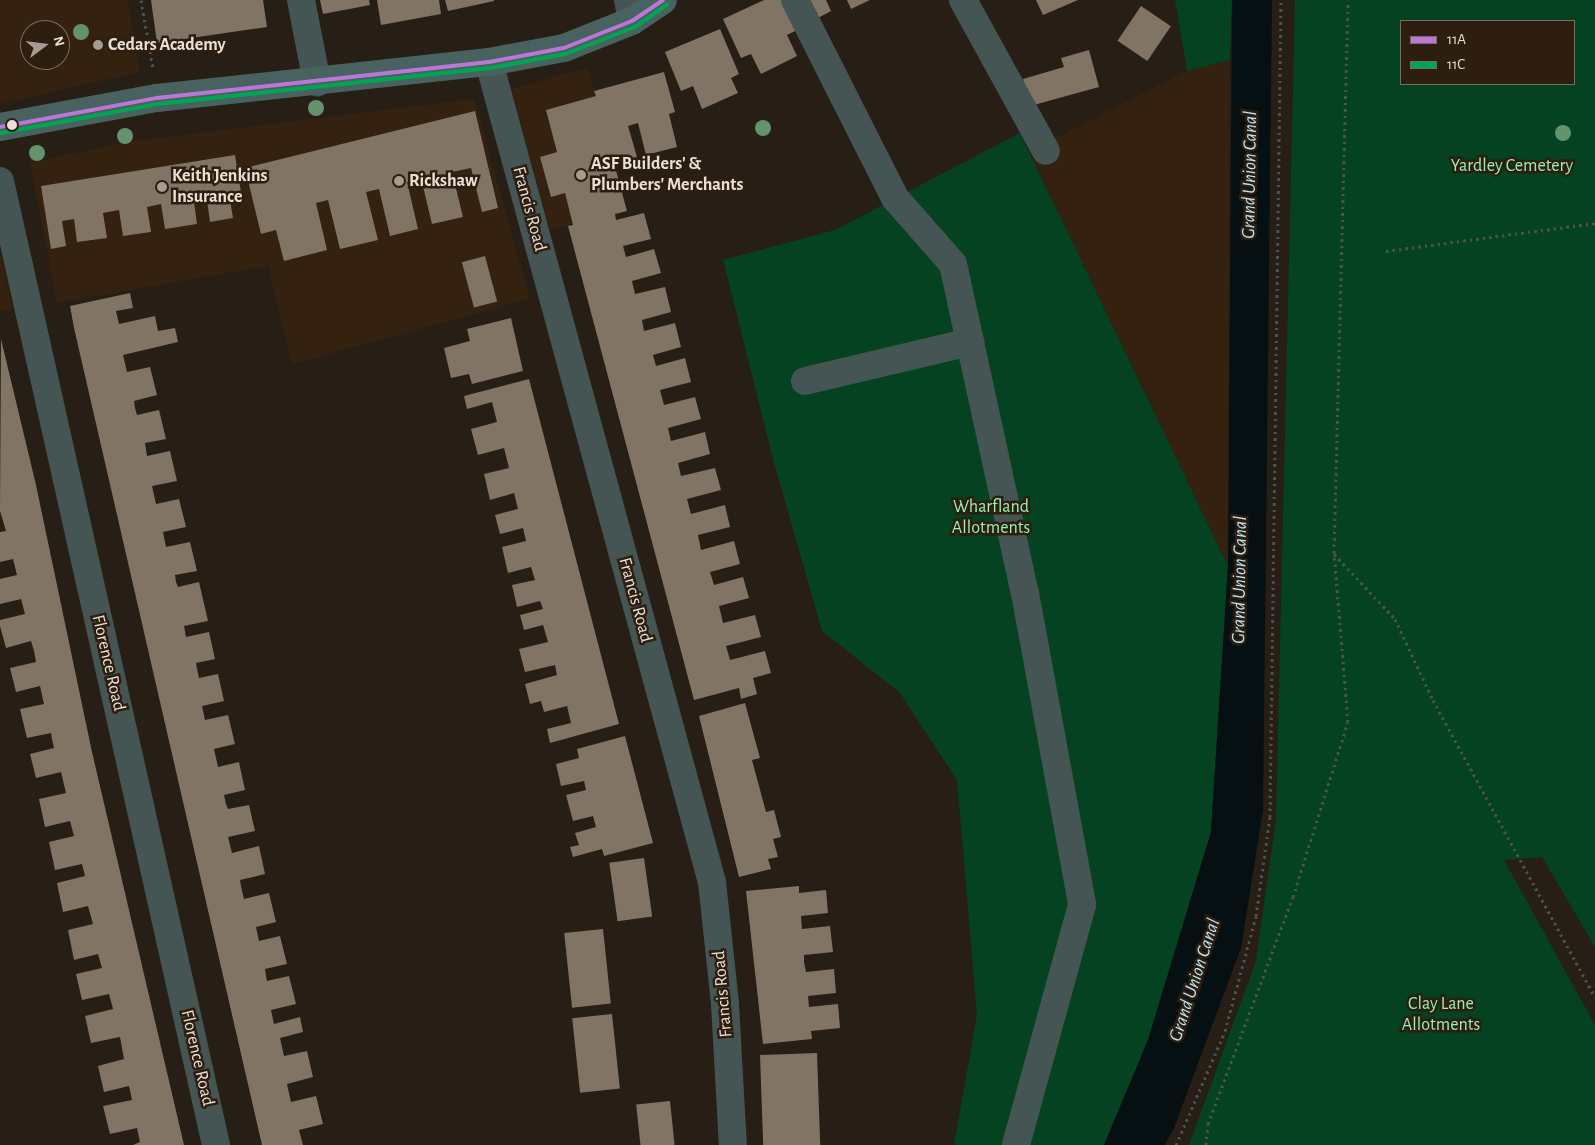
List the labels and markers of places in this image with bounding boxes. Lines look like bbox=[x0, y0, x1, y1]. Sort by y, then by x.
place label: Cedars Academy bbox=[108, 34, 226, 56]
marker: Cedars Academy bbox=[92, 39, 104, 51]
unlabelled marker bbox=[7, 120, 17, 130]
place label: ASF Builders' & Plumbers' Merchants bbox=[591, 154, 743, 196]
place label: Keith Jenkins Insurance bbox=[172, 166, 267, 208]
marker: ASF Builders' & Plumbers' Merchants bbox=[575, 169, 587, 181]
place label: Rickshaw bbox=[409, 170, 478, 192]
marker: Rickshaw bbox=[393, 175, 405, 187]
marker: Keith Jenkins Insurance bbox=[156, 181, 168, 193]

